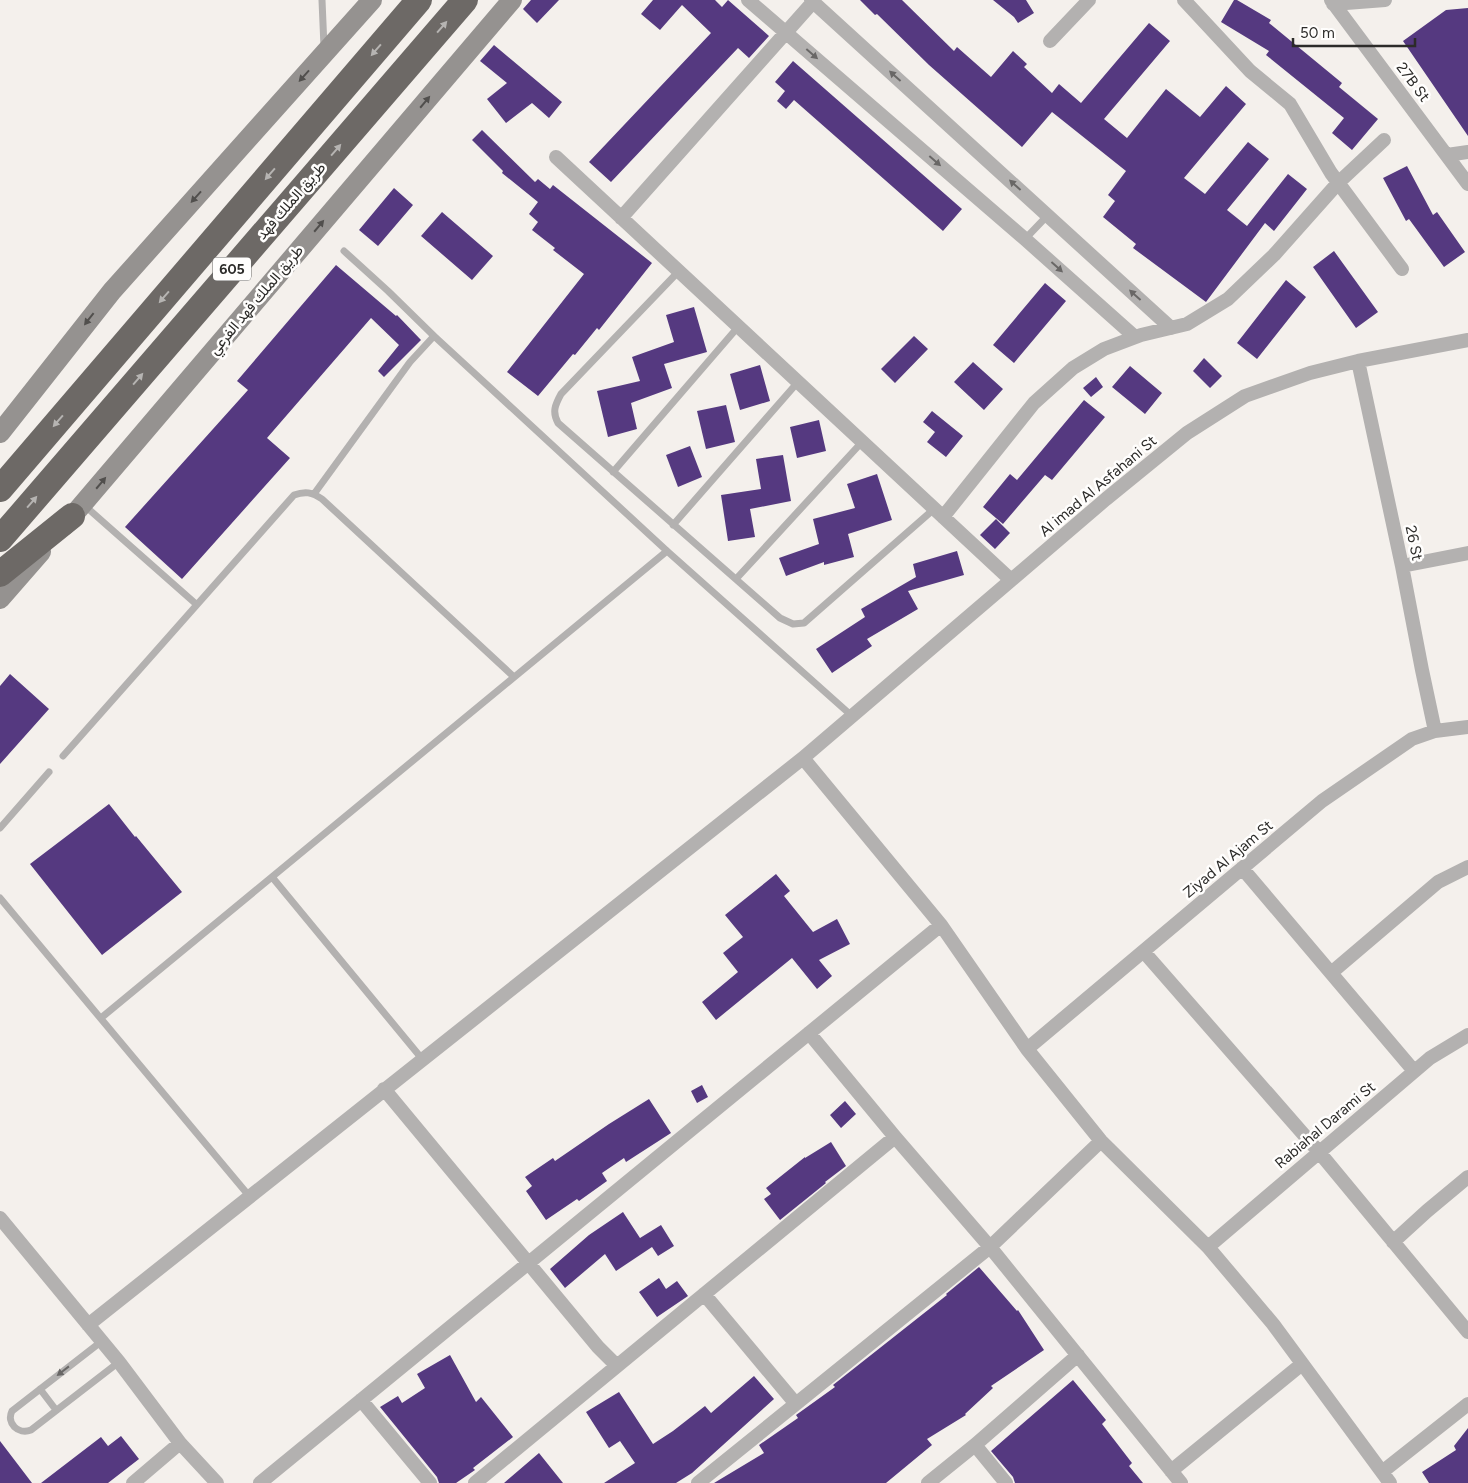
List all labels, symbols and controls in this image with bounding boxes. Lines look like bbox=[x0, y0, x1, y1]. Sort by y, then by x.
scale bar bbox=[1293, 15, 1416, 47]
one-way arrow bbox=[436, 21, 448, 33]
text: 50 m bbox=[1300, 24, 1335, 42]
one-way arrow bbox=[370, 44, 381, 57]
one-way arrow bbox=[805, 49, 818, 60]
street label: 27B St bbox=[1393, 59, 1434, 105]
one-way arrow bbox=[298, 69, 310, 81]
one-way arrow bbox=[889, 70, 901, 82]
one-way arrow bbox=[419, 96, 430, 109]
one-way arrow bbox=[330, 143, 341, 156]
one-way arrow bbox=[928, 155, 941, 166]
street label: طريق الملك فهد bbox=[253, 159, 330, 244]
one-way arrow bbox=[264, 167, 276, 179]
one-way arrow bbox=[1009, 180, 1022, 191]
one-way arrow bbox=[190, 190, 202, 202]
one-way arrow bbox=[314, 220, 325, 233]
street label: طريق الملك فهد الفرعي bbox=[205, 241, 310, 361]
road number: 605 bbox=[213, 258, 251, 280]
one-way arrow bbox=[1051, 262, 1064, 273]
one-way arrow bbox=[1130, 289, 1142, 301]
one-way arrow bbox=[158, 291, 170, 303]
one-way arrow bbox=[84, 312, 95, 325]
one-way arrow bbox=[132, 373, 144, 385]
one-way arrow bbox=[53, 414, 64, 427]
street label: Al imad Al Asfahani St bbox=[1036, 432, 1161, 540]
one-way arrow bbox=[95, 477, 106, 490]
one-way arrow bbox=[26, 496, 38, 508]
street label: 26 St bbox=[1402, 524, 1427, 563]
street label: Ziyad Al Ajam St bbox=[1180, 816, 1277, 902]
street label: Rabiahal Darami St bbox=[1271, 1078, 1379, 1172]
one-way arrow bbox=[57, 1366, 70, 1376]

